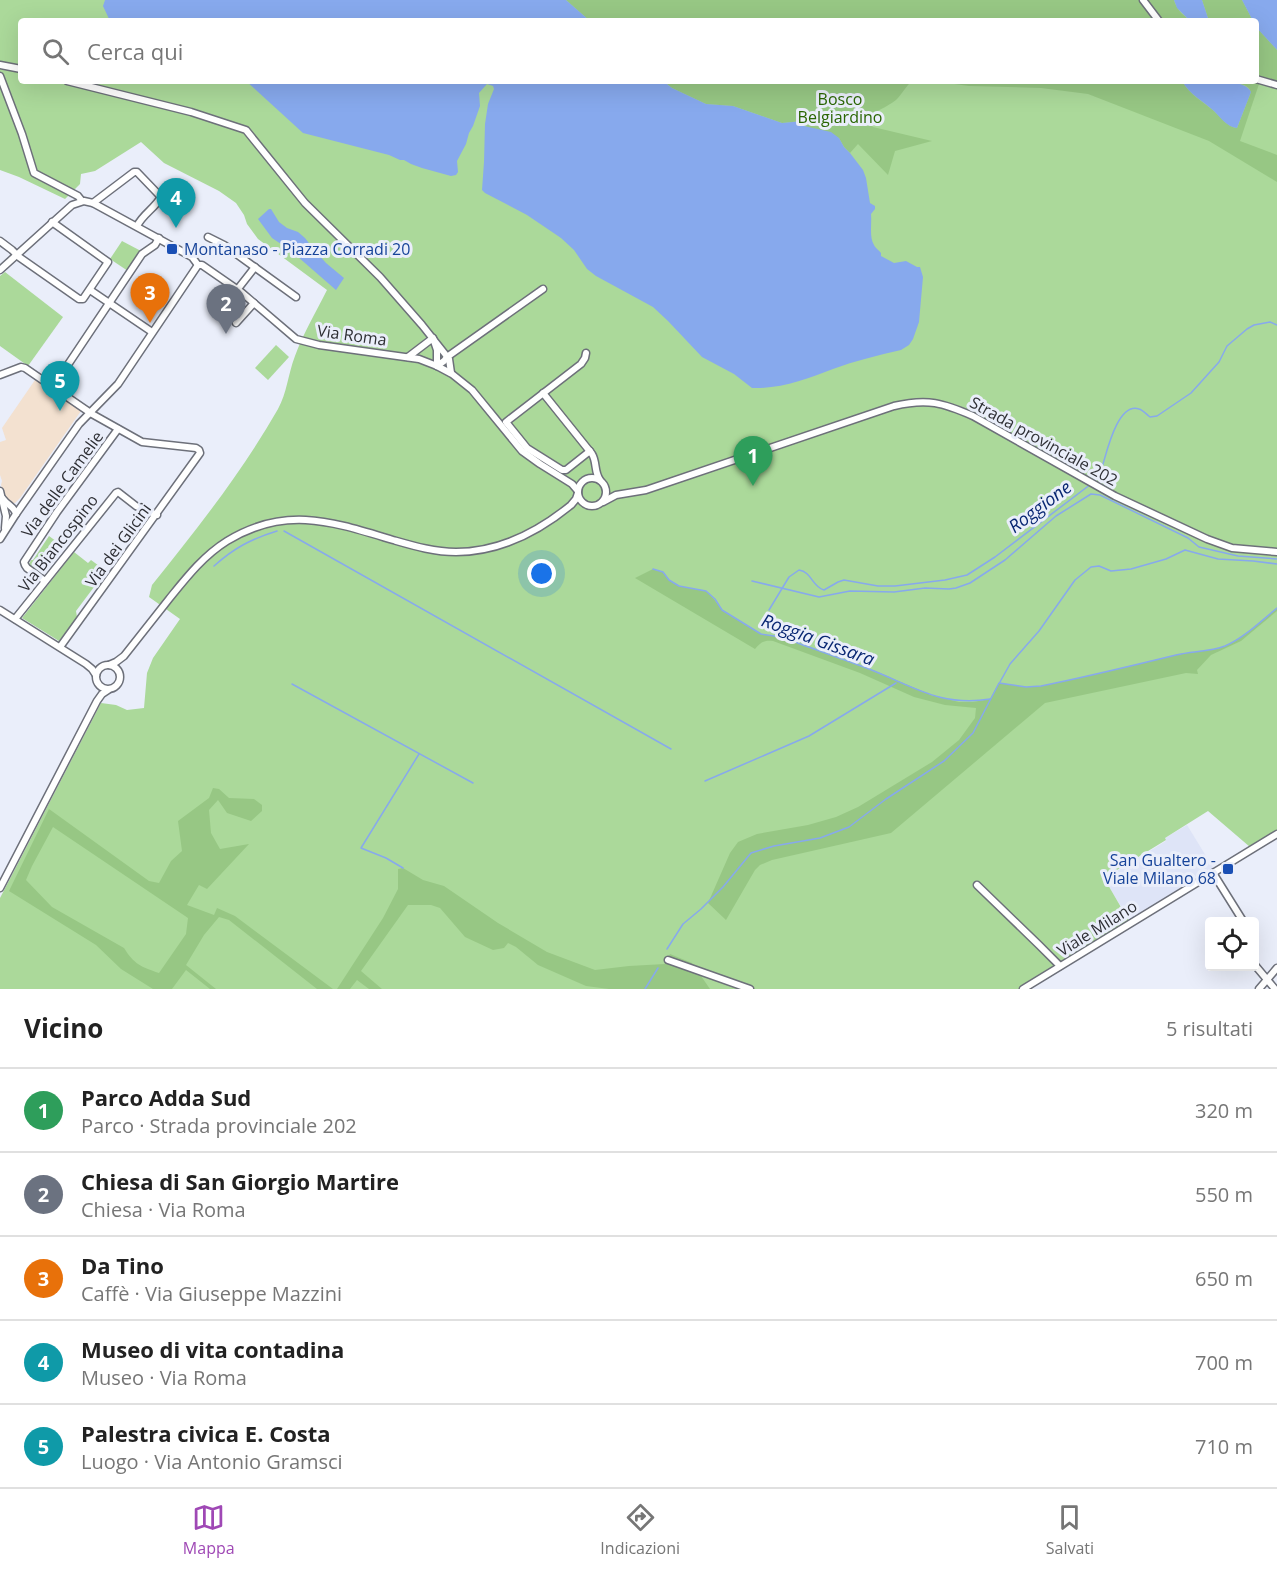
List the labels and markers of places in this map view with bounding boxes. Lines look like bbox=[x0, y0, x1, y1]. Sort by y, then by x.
pin: 4 bbox=[156, 178, 195, 228]
place label: Montanaso - Piazza Corradi 20 bbox=[184, 238, 410, 260]
marker: Montanaso - Piazza Corradi 20 bbox=[165, 242, 179, 256]
pin: 3 bbox=[130, 274, 170, 323]
pin: 2 bbox=[206, 284, 246, 334]
pin: 5 bbox=[40, 362, 80, 411]
pin: 1 bbox=[734, 436, 772, 486]
place label: San Gualtero - Viale Milano 68 bbox=[1103, 849, 1216, 889]
marker: San Gualtero - Viale Milano 68 bbox=[1221, 862, 1235, 876]

